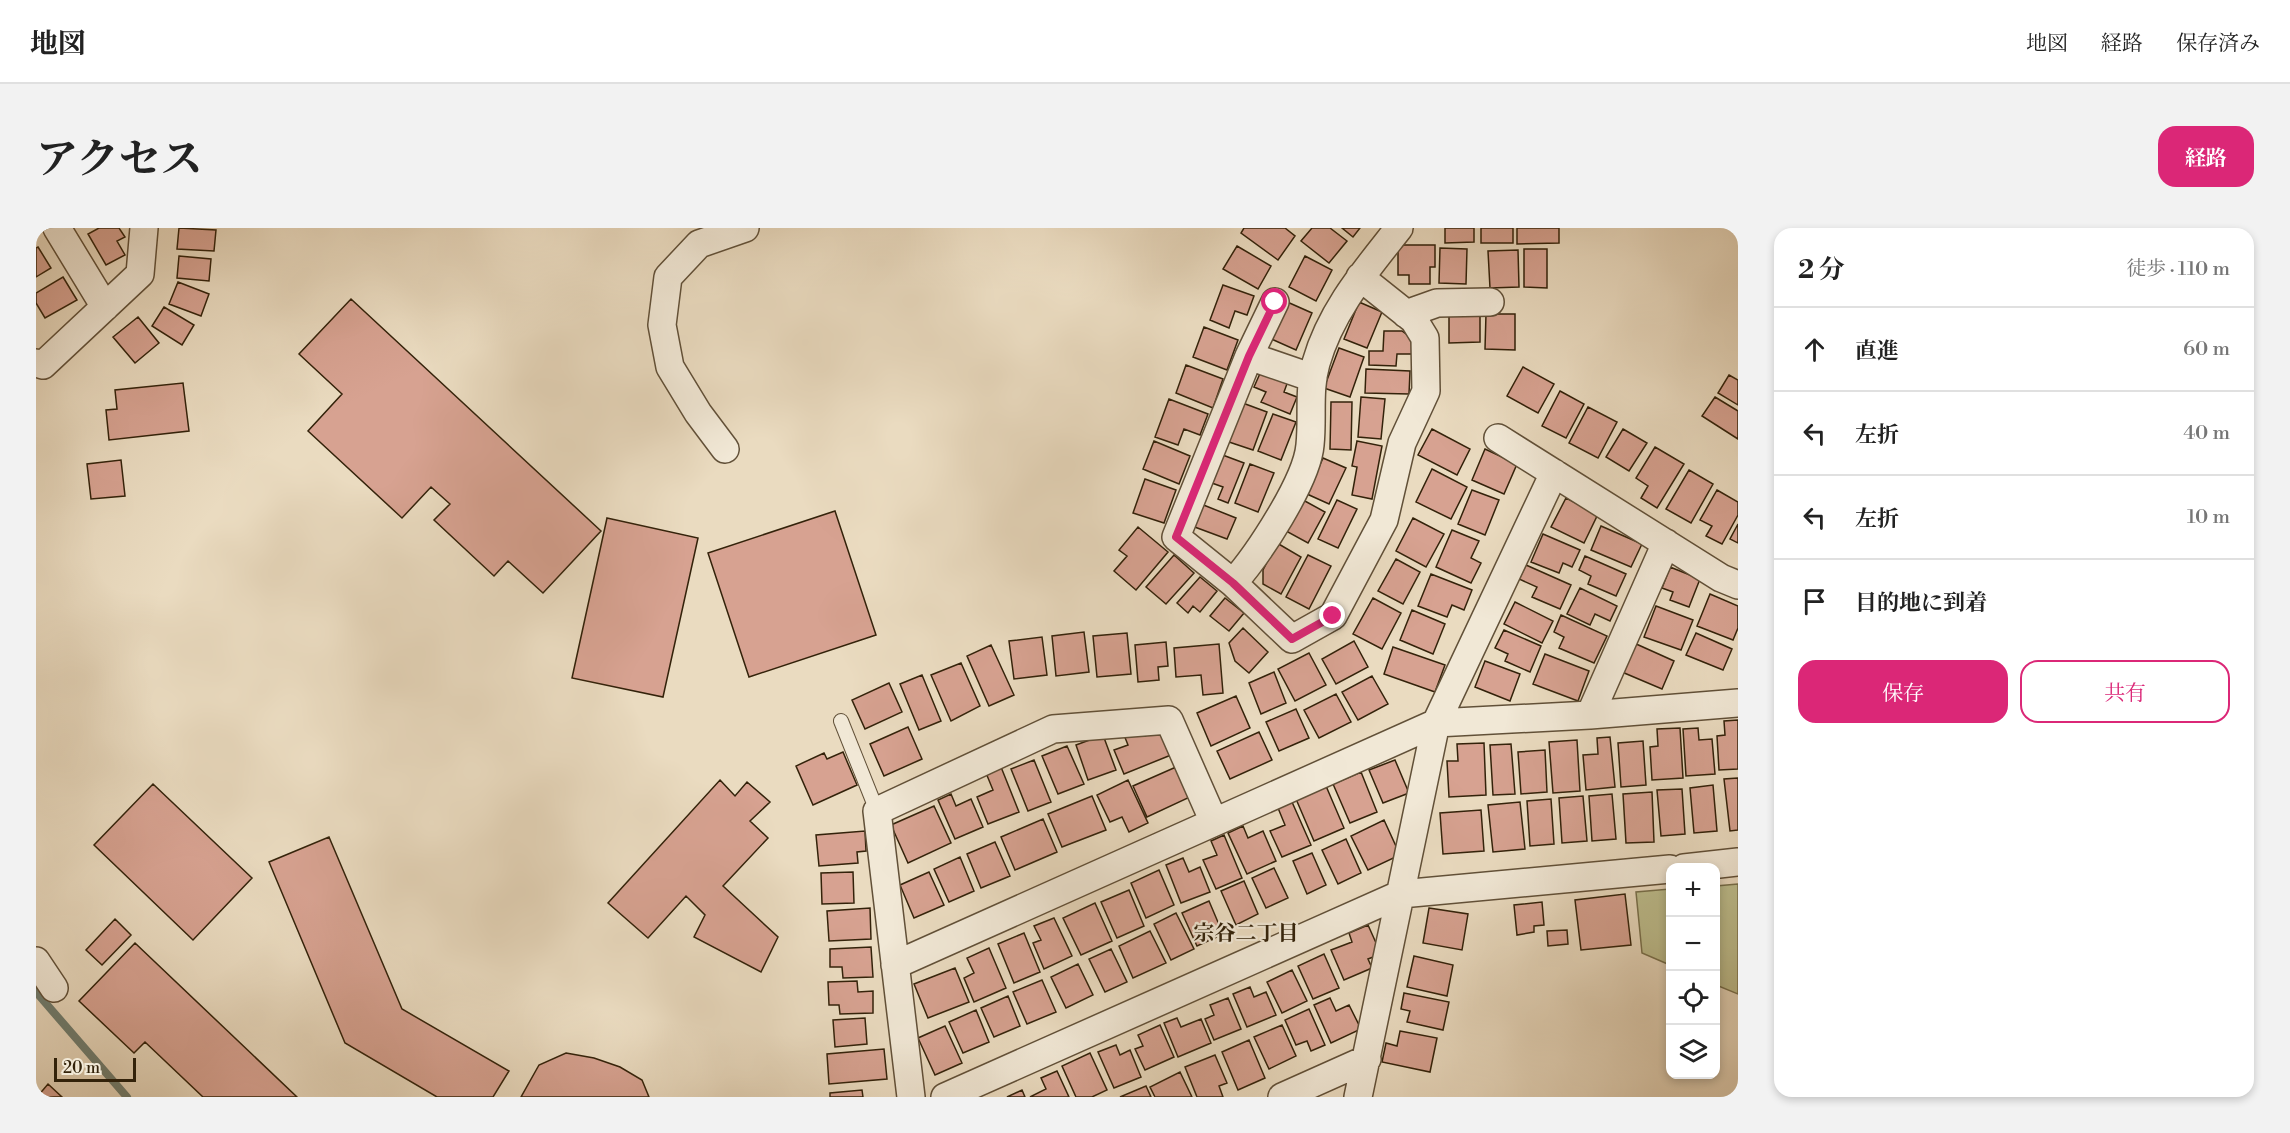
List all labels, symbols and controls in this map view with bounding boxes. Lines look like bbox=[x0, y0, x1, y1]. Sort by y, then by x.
text: 地図 bbox=[30, 27, 86, 62]
text: 地図 bbox=[2026, 31, 2068, 57]
text: 経路 bbox=[2101, 31, 2143, 57]
text: 保存済み bbox=[2176, 31, 2260, 57]
button: 経路 bbox=[2158, 126, 2254, 187]
text: アクセス bbox=[36, 134, 203, 187]
text: 2 分 bbox=[1798, 254, 1844, 286]
text: 徒歩 · 110 m bbox=[2126, 257, 2230, 282]
route start bbox=[1261, 288, 1287, 314]
icon: ahead bbox=[1798, 333, 1831, 366]
text: 60 m bbox=[2183, 337, 2230, 362]
text: 直進 bbox=[1855, 338, 1899, 365]
icon: left bbox=[1798, 417, 1831, 450]
text: 40 m bbox=[2183, 421, 2230, 446]
text: 左折 bbox=[1855, 422, 1899, 449]
icon: left bbox=[1798, 501, 1831, 534]
text: 10 m bbox=[2187, 505, 2230, 530]
text: 左折 bbox=[1855, 506, 1899, 533]
icon: arrive bbox=[1798, 585, 1831, 618]
text: 目的地に到着 bbox=[1855, 590, 1987, 617]
route end bbox=[1319, 602, 1345, 628]
button: 保存 bbox=[1798, 660, 2008, 723]
button: 共有 bbox=[2020, 660, 2230, 723]
map controls bbox=[1666, 863, 1720, 1079]
button: + bbox=[1666, 863, 1720, 917]
button: − bbox=[1666, 917, 1720, 971]
district label: 宗谷二丁目 bbox=[1194, 921, 1299, 947]
button: locate bbox=[1666, 971, 1720, 1025]
button: layers bbox=[1666, 1025, 1720, 1079]
scale bar bbox=[54, 1055, 136, 1082]
text: 20 m bbox=[63, 1058, 100, 1078]

